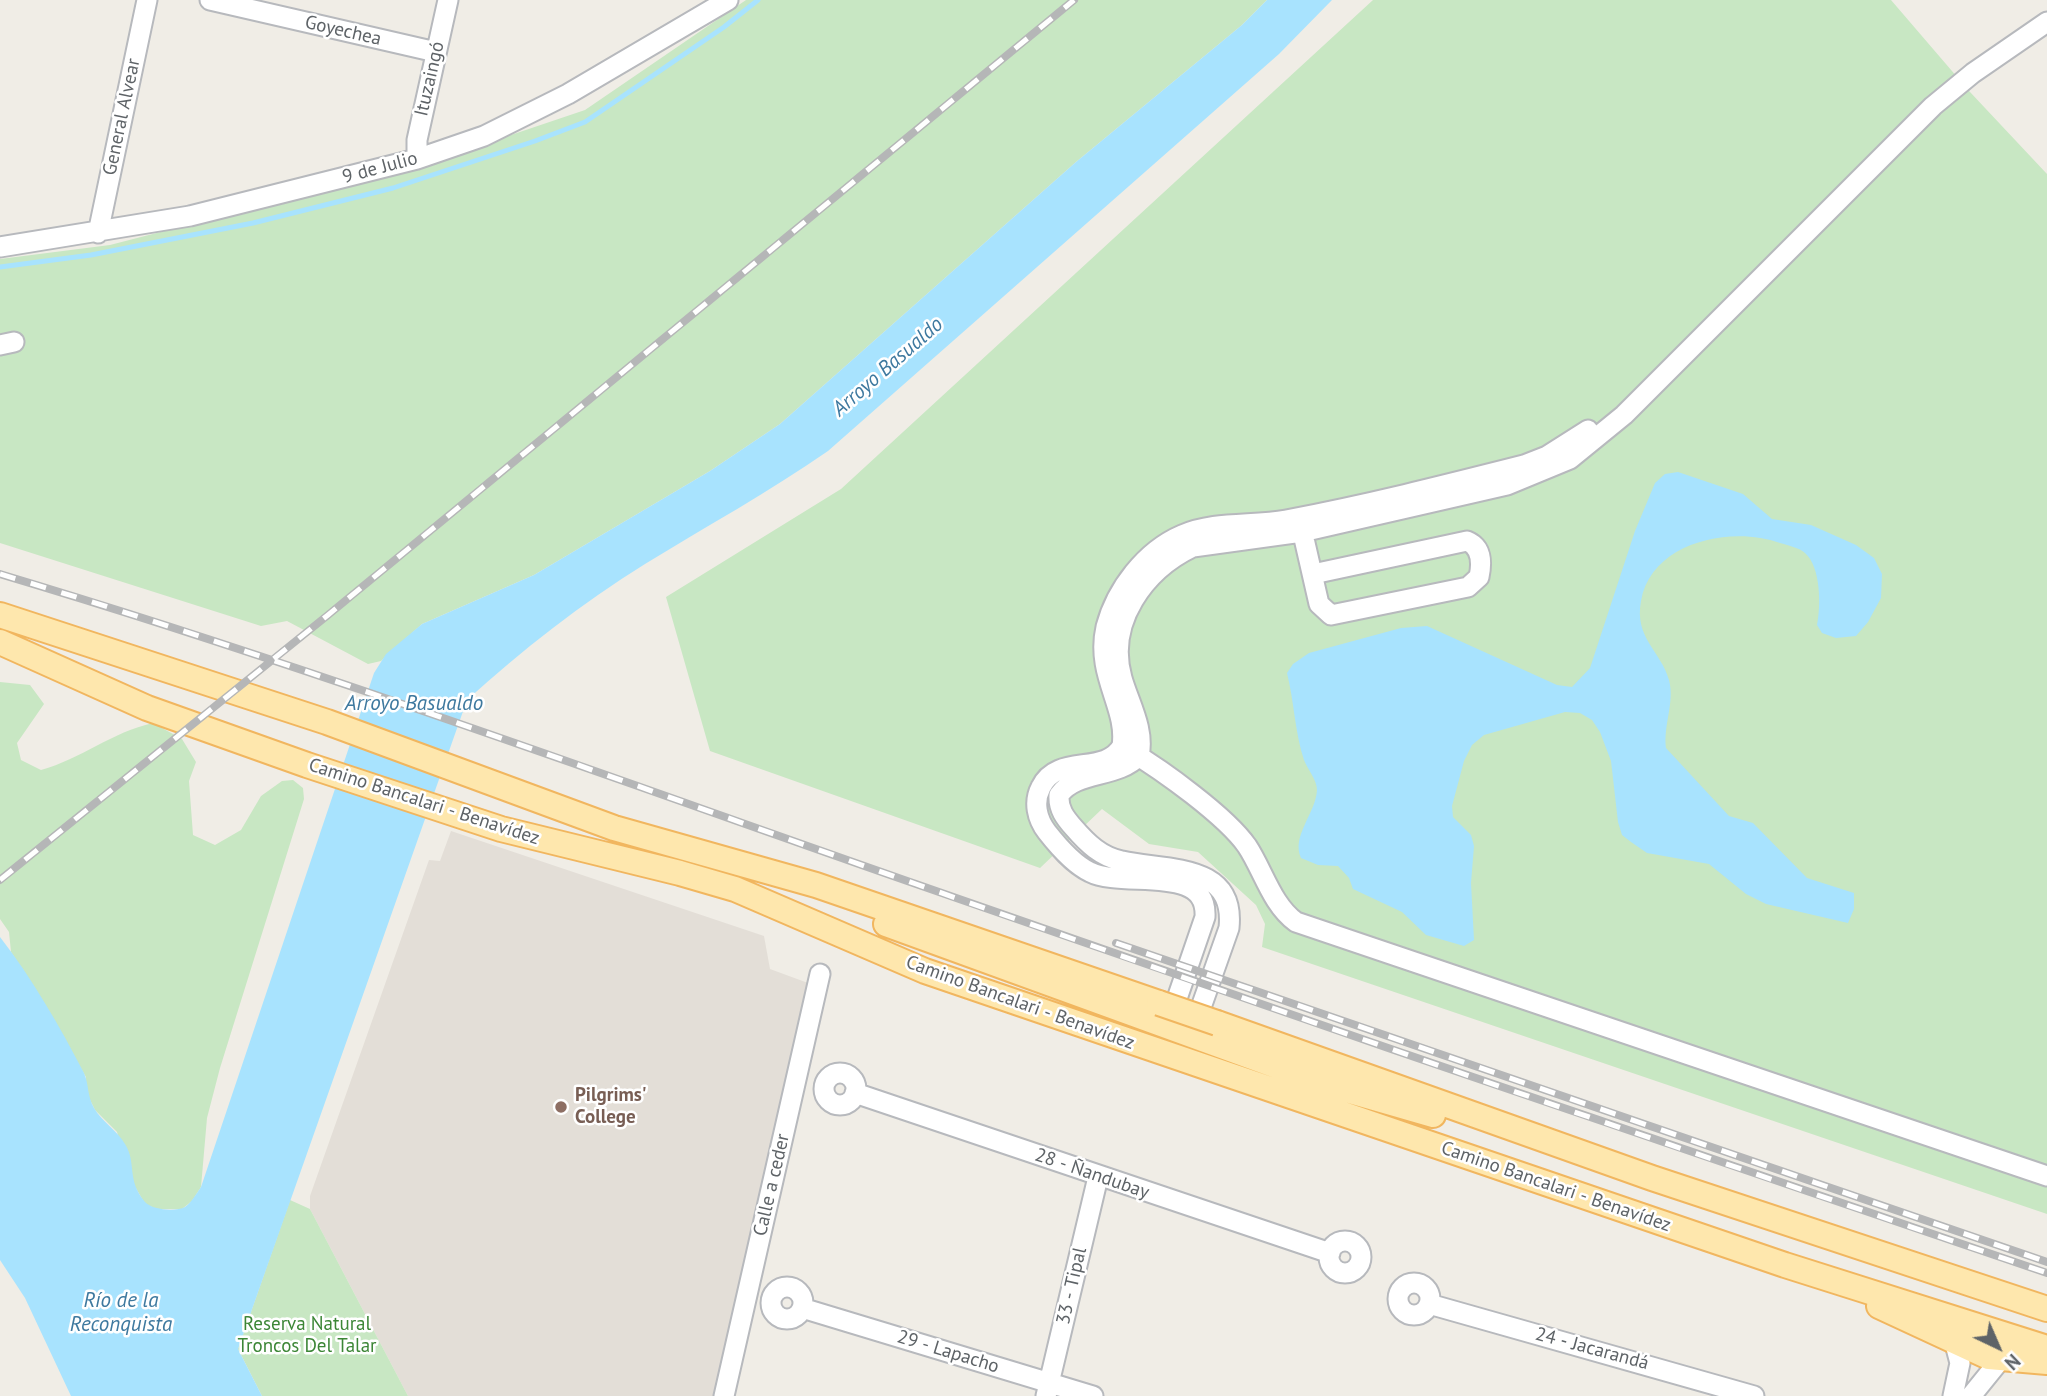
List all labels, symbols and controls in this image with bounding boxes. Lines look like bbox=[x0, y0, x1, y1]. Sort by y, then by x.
street label: Goyechea bbox=[303, 11, 383, 51]
street label: Ituzaingó bbox=[410, 39, 450, 119]
street label: General Alvear bbox=[98, 56, 146, 178]
street label: 9 de Julio bbox=[340, 147, 420, 189]
water label: Arroyo Basualdo bbox=[828, 312, 948, 422]
water label: Arroyo Basualdo bbox=[345, 691, 483, 717]
street label: Camino Bancalari - Benavídez bbox=[306, 754, 542, 850]
street label: Camino Bancalari - Benavídez bbox=[903, 951, 1137, 1055]
place label: Pilgrims' College bbox=[575, 1085, 647, 1129]
marker: Pilgrims' College bbox=[553, 1099, 569, 1115]
street label: Calle a ceder bbox=[749, 1132, 795, 1238]
street label: Camino Bancalari - Benavídez bbox=[1438, 1137, 1674, 1237]
street label: 28 - Ñandubay bbox=[1032, 1144, 1152, 1204]
street label: 33 - Tipal bbox=[1052, 1245, 1092, 1327]
water label: Río de la Reconquista bbox=[70, 1288, 172, 1338]
north arrow bbox=[1963, 1312, 2033, 1382]
park label: Reserva Natural Troncos Del Talar bbox=[237, 1314, 377, 1358]
street label: 24 - Jacarandá bbox=[1533, 1323, 1651, 1375]
street label: 29 - Lapacho bbox=[894, 1326, 1002, 1378]
text: N bbox=[2000, 1349, 2025, 1375]

